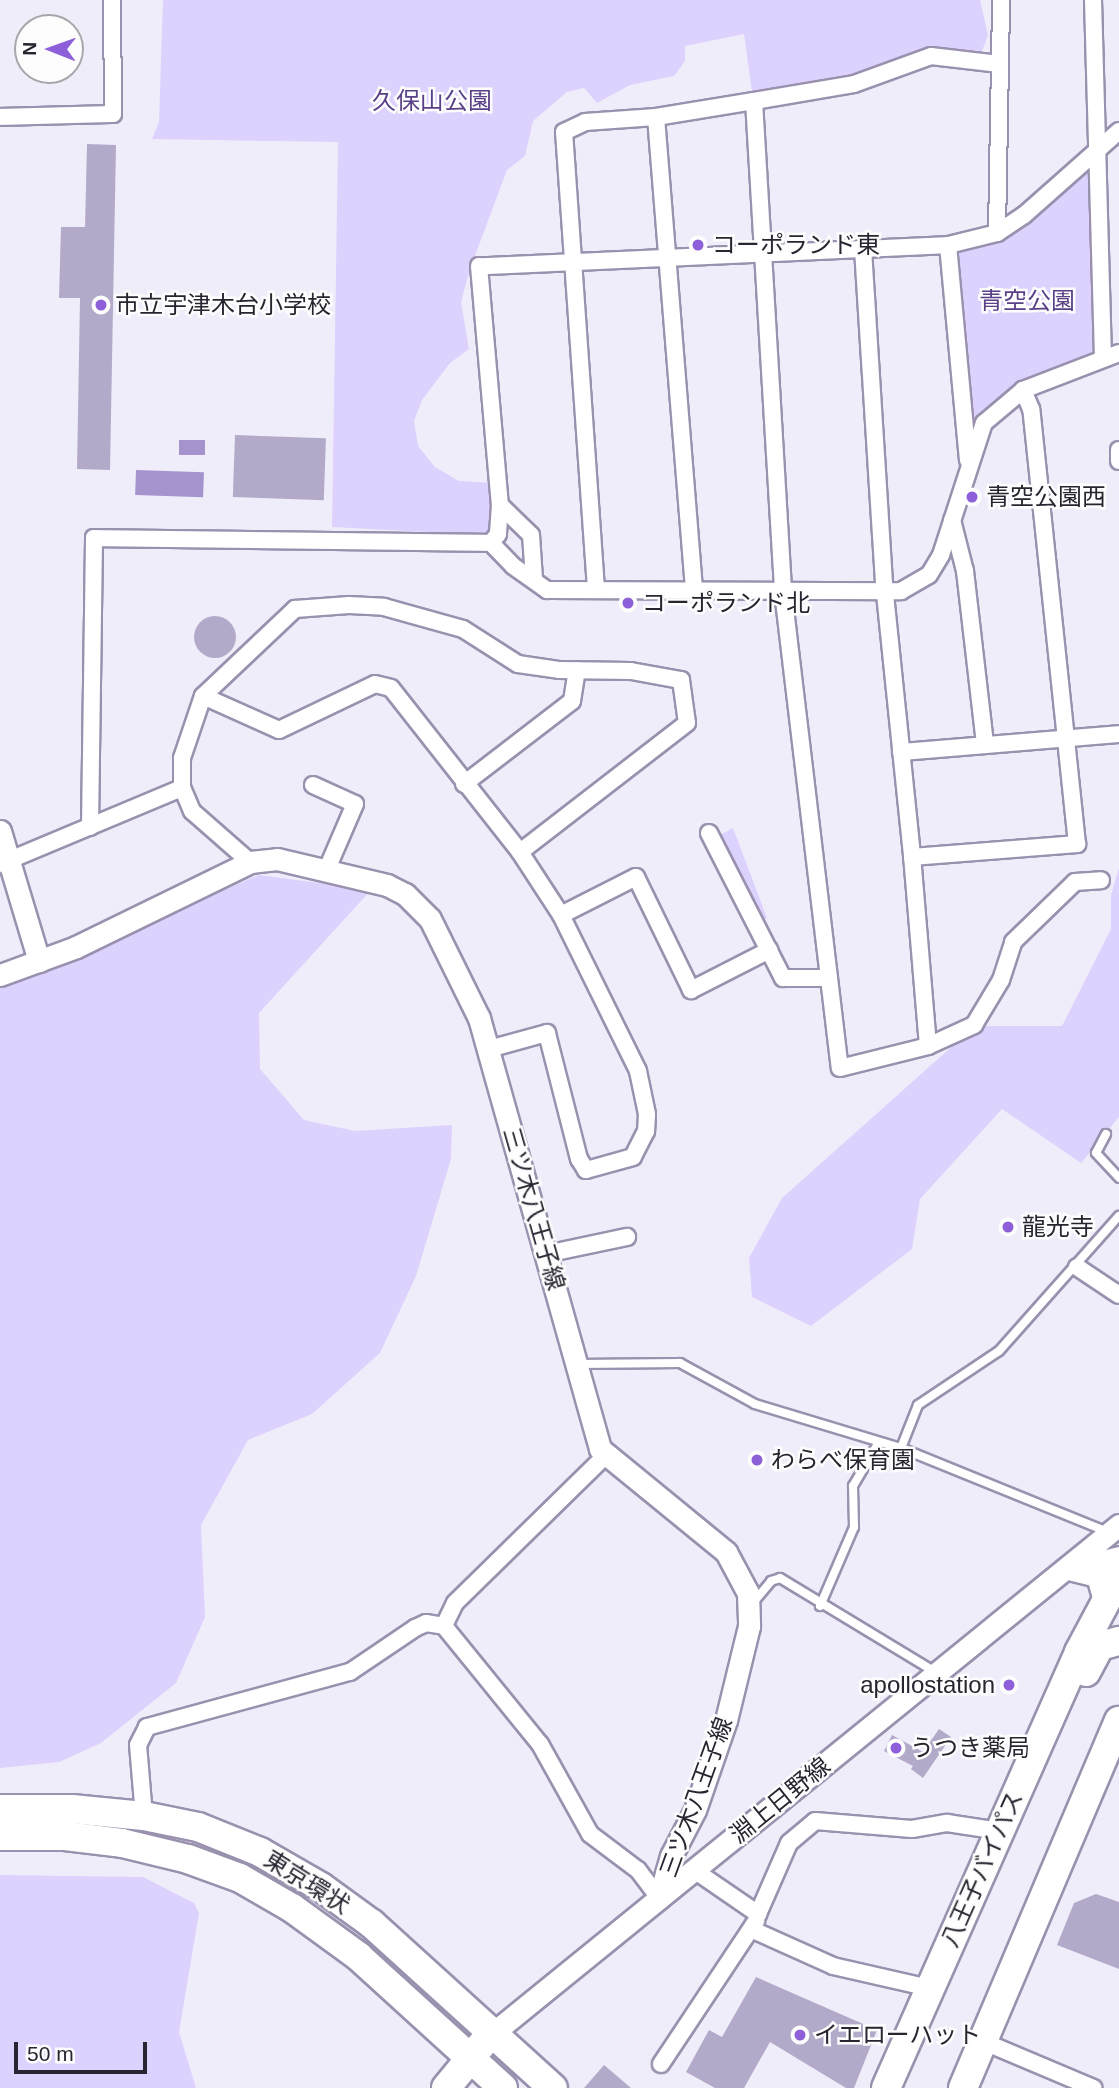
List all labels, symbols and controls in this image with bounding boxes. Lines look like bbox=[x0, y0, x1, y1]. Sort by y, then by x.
north arrow bbox=[14, 14, 84, 84]
text: N bbox=[19, 42, 40, 56]
park label: 久保山公園 bbox=[372, 87, 492, 115]
place label: コーポランド東 bbox=[712, 231, 880, 259]
marker: コーポランド東 bbox=[690, 237, 706, 253]
park label: 青空公園 bbox=[979, 287, 1075, 315]
place label: 市立宇津木台小学校 bbox=[115, 291, 331, 319]
marker: 市立宇津木台小学校 bbox=[93, 297, 109, 313]
place label: 青空公園西 bbox=[986, 483, 1106, 511]
marker: 青空公園西 bbox=[964, 489, 980, 505]
place label: コーポランド北 bbox=[642, 589, 810, 617]
marker: コーポランド北 bbox=[620, 595, 636, 611]
street label: 三ツ木八王子線 bbox=[497, 1124, 571, 1294]
place label: 龍光寺 bbox=[1022, 1213, 1094, 1241]
marker: 龍光寺 bbox=[1000, 1219, 1016, 1235]
place label: わらべ保育園 bbox=[771, 1446, 915, 1474]
marker: わらべ保育園 bbox=[749, 1452, 765, 1468]
place label: apollostation bbox=[860, 1671, 995, 1699]
marker: apollostation bbox=[1001, 1677, 1017, 1693]
street label: 三ツ木八王子線 bbox=[654, 1713, 738, 1881]
place label: うつき薬局 bbox=[910, 1734, 1030, 1762]
marker: うつき薬局 bbox=[888, 1740, 904, 1756]
street label: 淵上日野線 bbox=[724, 1751, 836, 1849]
street label: 八王子バイパス bbox=[935, 1786, 1029, 1952]
street label: 東京環状 bbox=[259, 1844, 355, 1920]
place label: イエローハット bbox=[814, 2021, 982, 2049]
marker: イエローハット bbox=[792, 2027, 808, 2043]
scale bar bbox=[18, 2028, 150, 2072]
text: 50 m bbox=[27, 2042, 74, 2065]

